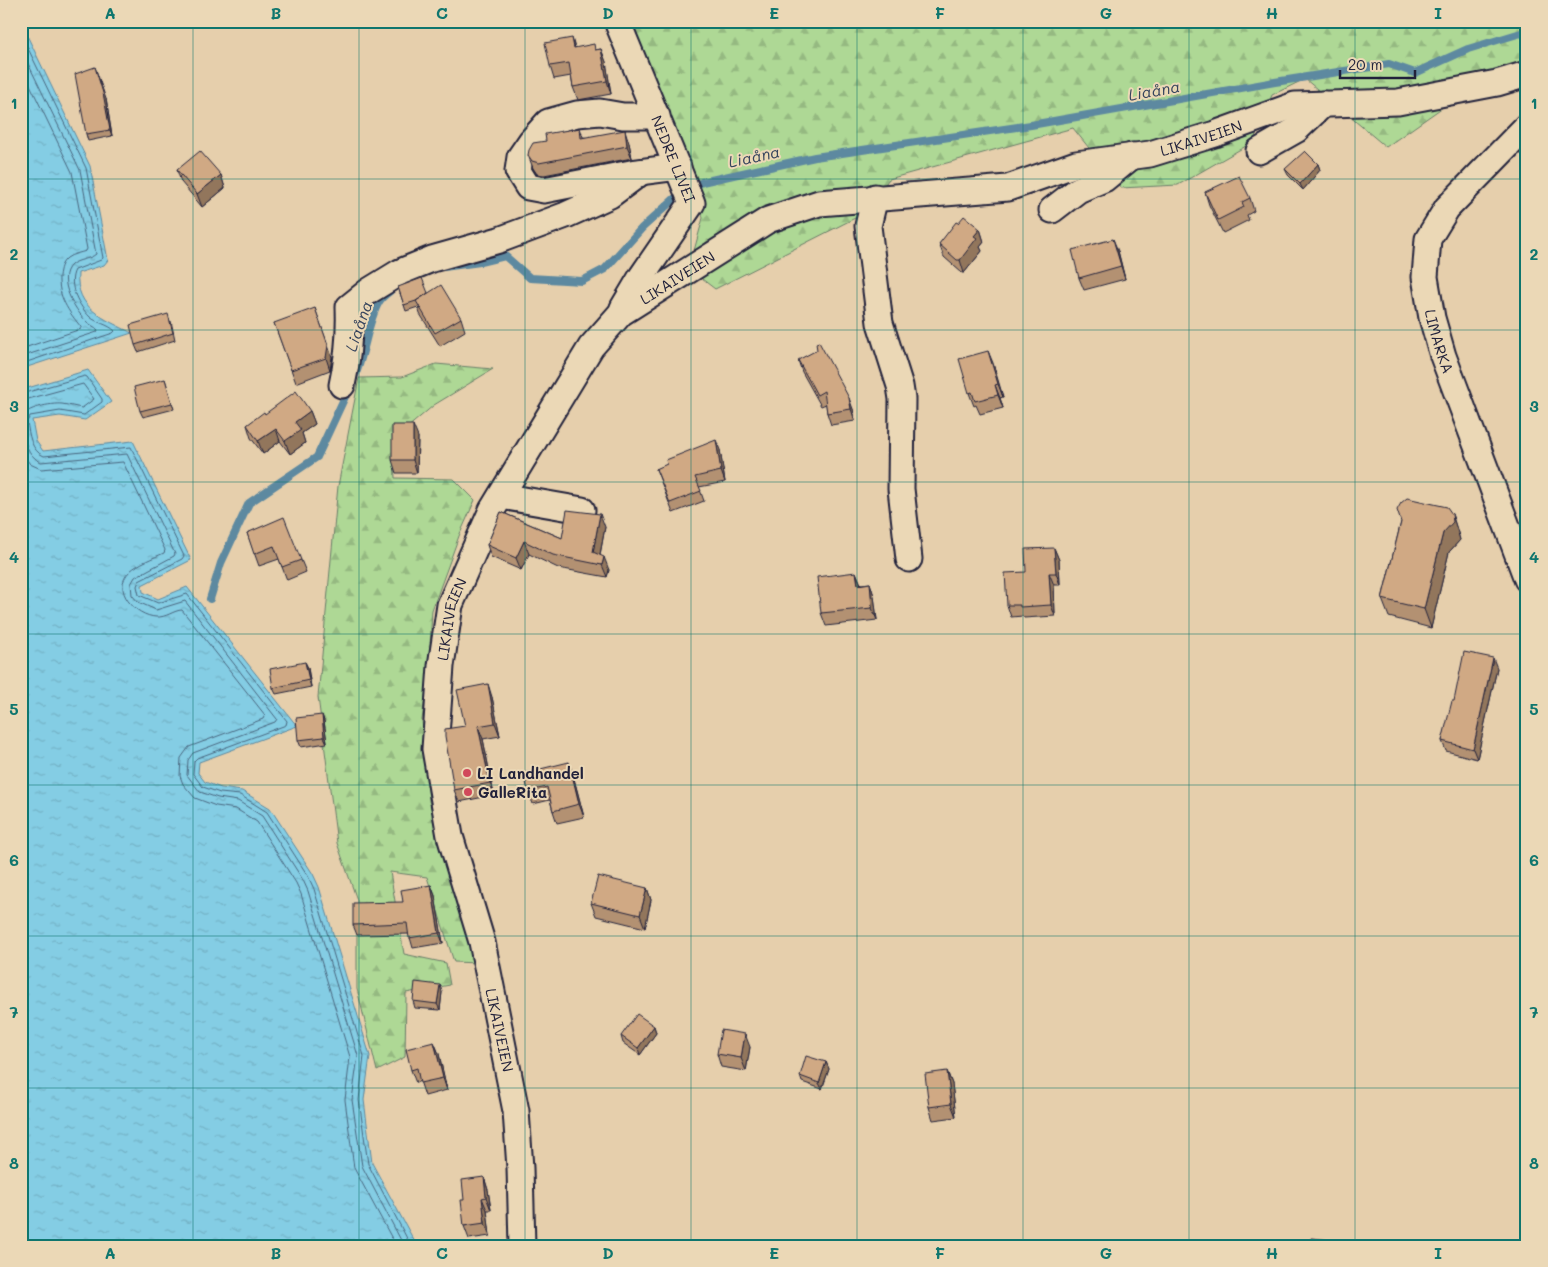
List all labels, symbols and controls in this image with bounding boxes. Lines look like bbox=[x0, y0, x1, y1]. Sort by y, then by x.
text: A bbox=[104, 2, 116, 23]
text: B bbox=[271, 2, 281, 23]
text: C bbox=[436, 2, 448, 23]
text: D bbox=[602, 2, 614, 23]
text: E bbox=[769, 2, 779, 23]
text: F bbox=[935, 2, 945, 23]
text: G bbox=[1100, 2, 1112, 23]
text: H bbox=[1266, 2, 1278, 23]
text: I bbox=[1434, 2, 1442, 23]
scale bar bbox=[1340, 48, 1416, 80]
text: 20 m bbox=[1348, 54, 1382, 74]
water label: Liaåna bbox=[1127, 75, 1181, 105]
text: 1 bbox=[10, 92, 18, 113]
text: 1 bbox=[1530, 92, 1538, 113]
street label: NEDRE LIVEI bbox=[647, 112, 701, 206]
street label: LIKAIVEIEN bbox=[1158, 115, 1245, 160]
water label: Liaåna bbox=[726, 140, 782, 172]
text: 2 bbox=[10, 243, 19, 264]
text: 2 bbox=[1530, 243, 1539, 264]
street label: LIKAIVEIEN bbox=[636, 246, 719, 309]
water label: Liaåna bbox=[340, 298, 376, 354]
street label: LIMARKA bbox=[1421, 308, 1459, 376]
text: 3 bbox=[9, 395, 19, 416]
text: 3 bbox=[1529, 395, 1539, 416]
text: 4 bbox=[9, 546, 19, 567]
text: 4 bbox=[1529, 546, 1539, 567]
street label: LIKAIVEIEN bbox=[432, 574, 471, 662]
text: 5 bbox=[9, 698, 19, 719]
text: 5 bbox=[1529, 698, 1539, 719]
place label: LI Landhandel bbox=[477, 763, 584, 783]
marker: LI Landhandel bbox=[461, 767, 473, 779]
place label: GalleRita bbox=[478, 782, 547, 802]
marker: GalleRita bbox=[462, 786, 474, 798]
text: 6 bbox=[9, 849, 19, 870]
text: 6 bbox=[1529, 849, 1539, 870]
street label: LIKAIVEIEN bbox=[481, 986, 519, 1074]
text: 7 bbox=[10, 1001, 19, 1022]
text: 7 bbox=[1530, 1001, 1539, 1022]
text: 8 bbox=[9, 1152, 19, 1173]
text: 8 bbox=[1529, 1152, 1539, 1173]
text: A bbox=[104, 1242, 116, 1263]
text: B bbox=[271, 1242, 281, 1263]
text: C bbox=[436, 1242, 448, 1263]
text: D bbox=[602, 1242, 614, 1263]
text: E bbox=[769, 1242, 779, 1263]
text: F bbox=[935, 1242, 945, 1263]
text: G bbox=[1100, 1242, 1112, 1263]
text: H bbox=[1266, 1242, 1278, 1263]
text: I bbox=[1434, 1242, 1442, 1263]

